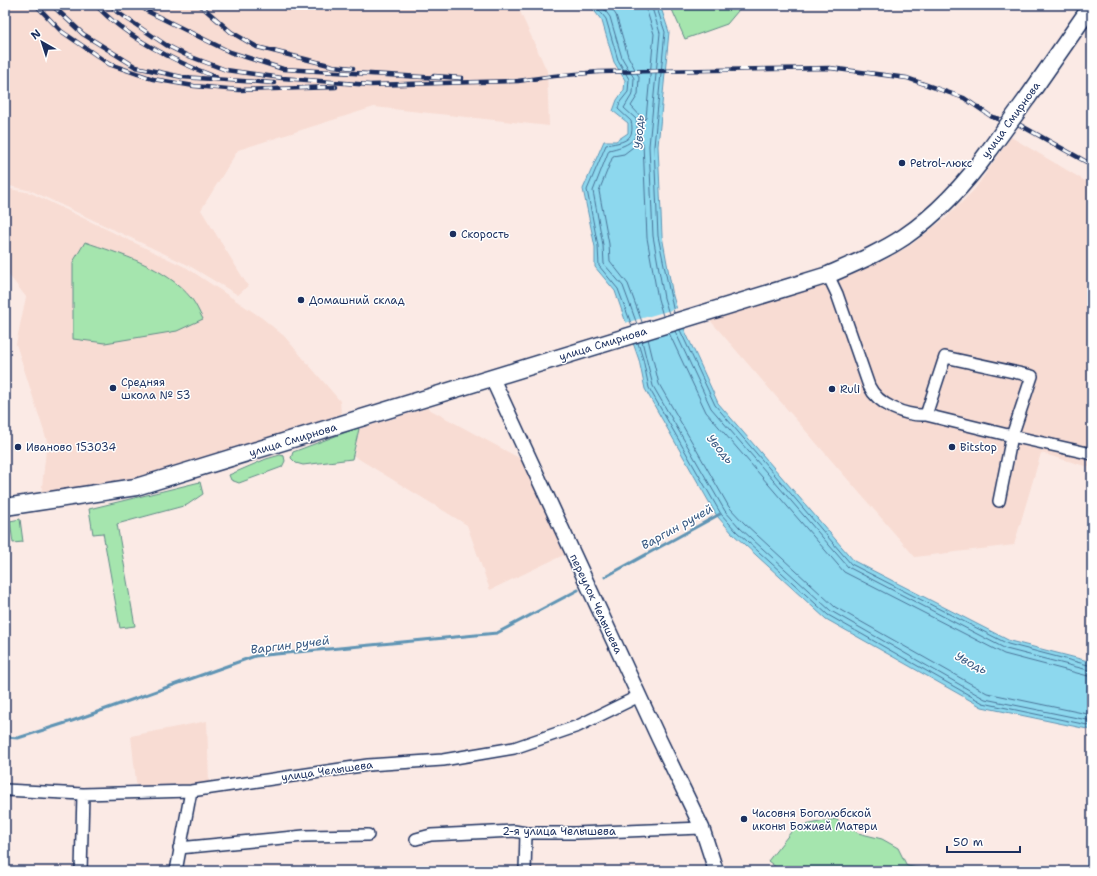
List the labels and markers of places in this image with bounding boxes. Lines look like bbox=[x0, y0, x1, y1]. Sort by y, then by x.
place label: Petrol-люкс bbox=[910, 156, 973, 171]
marker: Petrol-люкс bbox=[897, 158, 907, 168]
place label: Скорость bbox=[461, 227, 510, 242]
marker: Скорость bbox=[448, 229, 458, 239]
place label: Домашний склад bbox=[309, 293, 405, 308]
marker: Домашний склад bbox=[296, 295, 306, 305]
place label: Средняя школа № 53 bbox=[121, 375, 191, 403]
place label: Ruli bbox=[840, 382, 860, 397]
marker: Средняя школа № 53 bbox=[108, 383, 118, 393]
marker: Ruli bbox=[827, 384, 837, 394]
place label: Иваново 153034 bbox=[26, 440, 116, 455]
place label: Bitstop bbox=[960, 440, 997, 455]
marker: Иваново 153034 bbox=[13, 442, 23, 452]
marker: Bitstop bbox=[947, 442, 957, 452]
place label: Часовня Боголюбской иконы Божией Матери bbox=[752, 806, 877, 834]
marker: Часовня Боголюбской иконы Божией Матери bbox=[739, 814, 749, 824]

